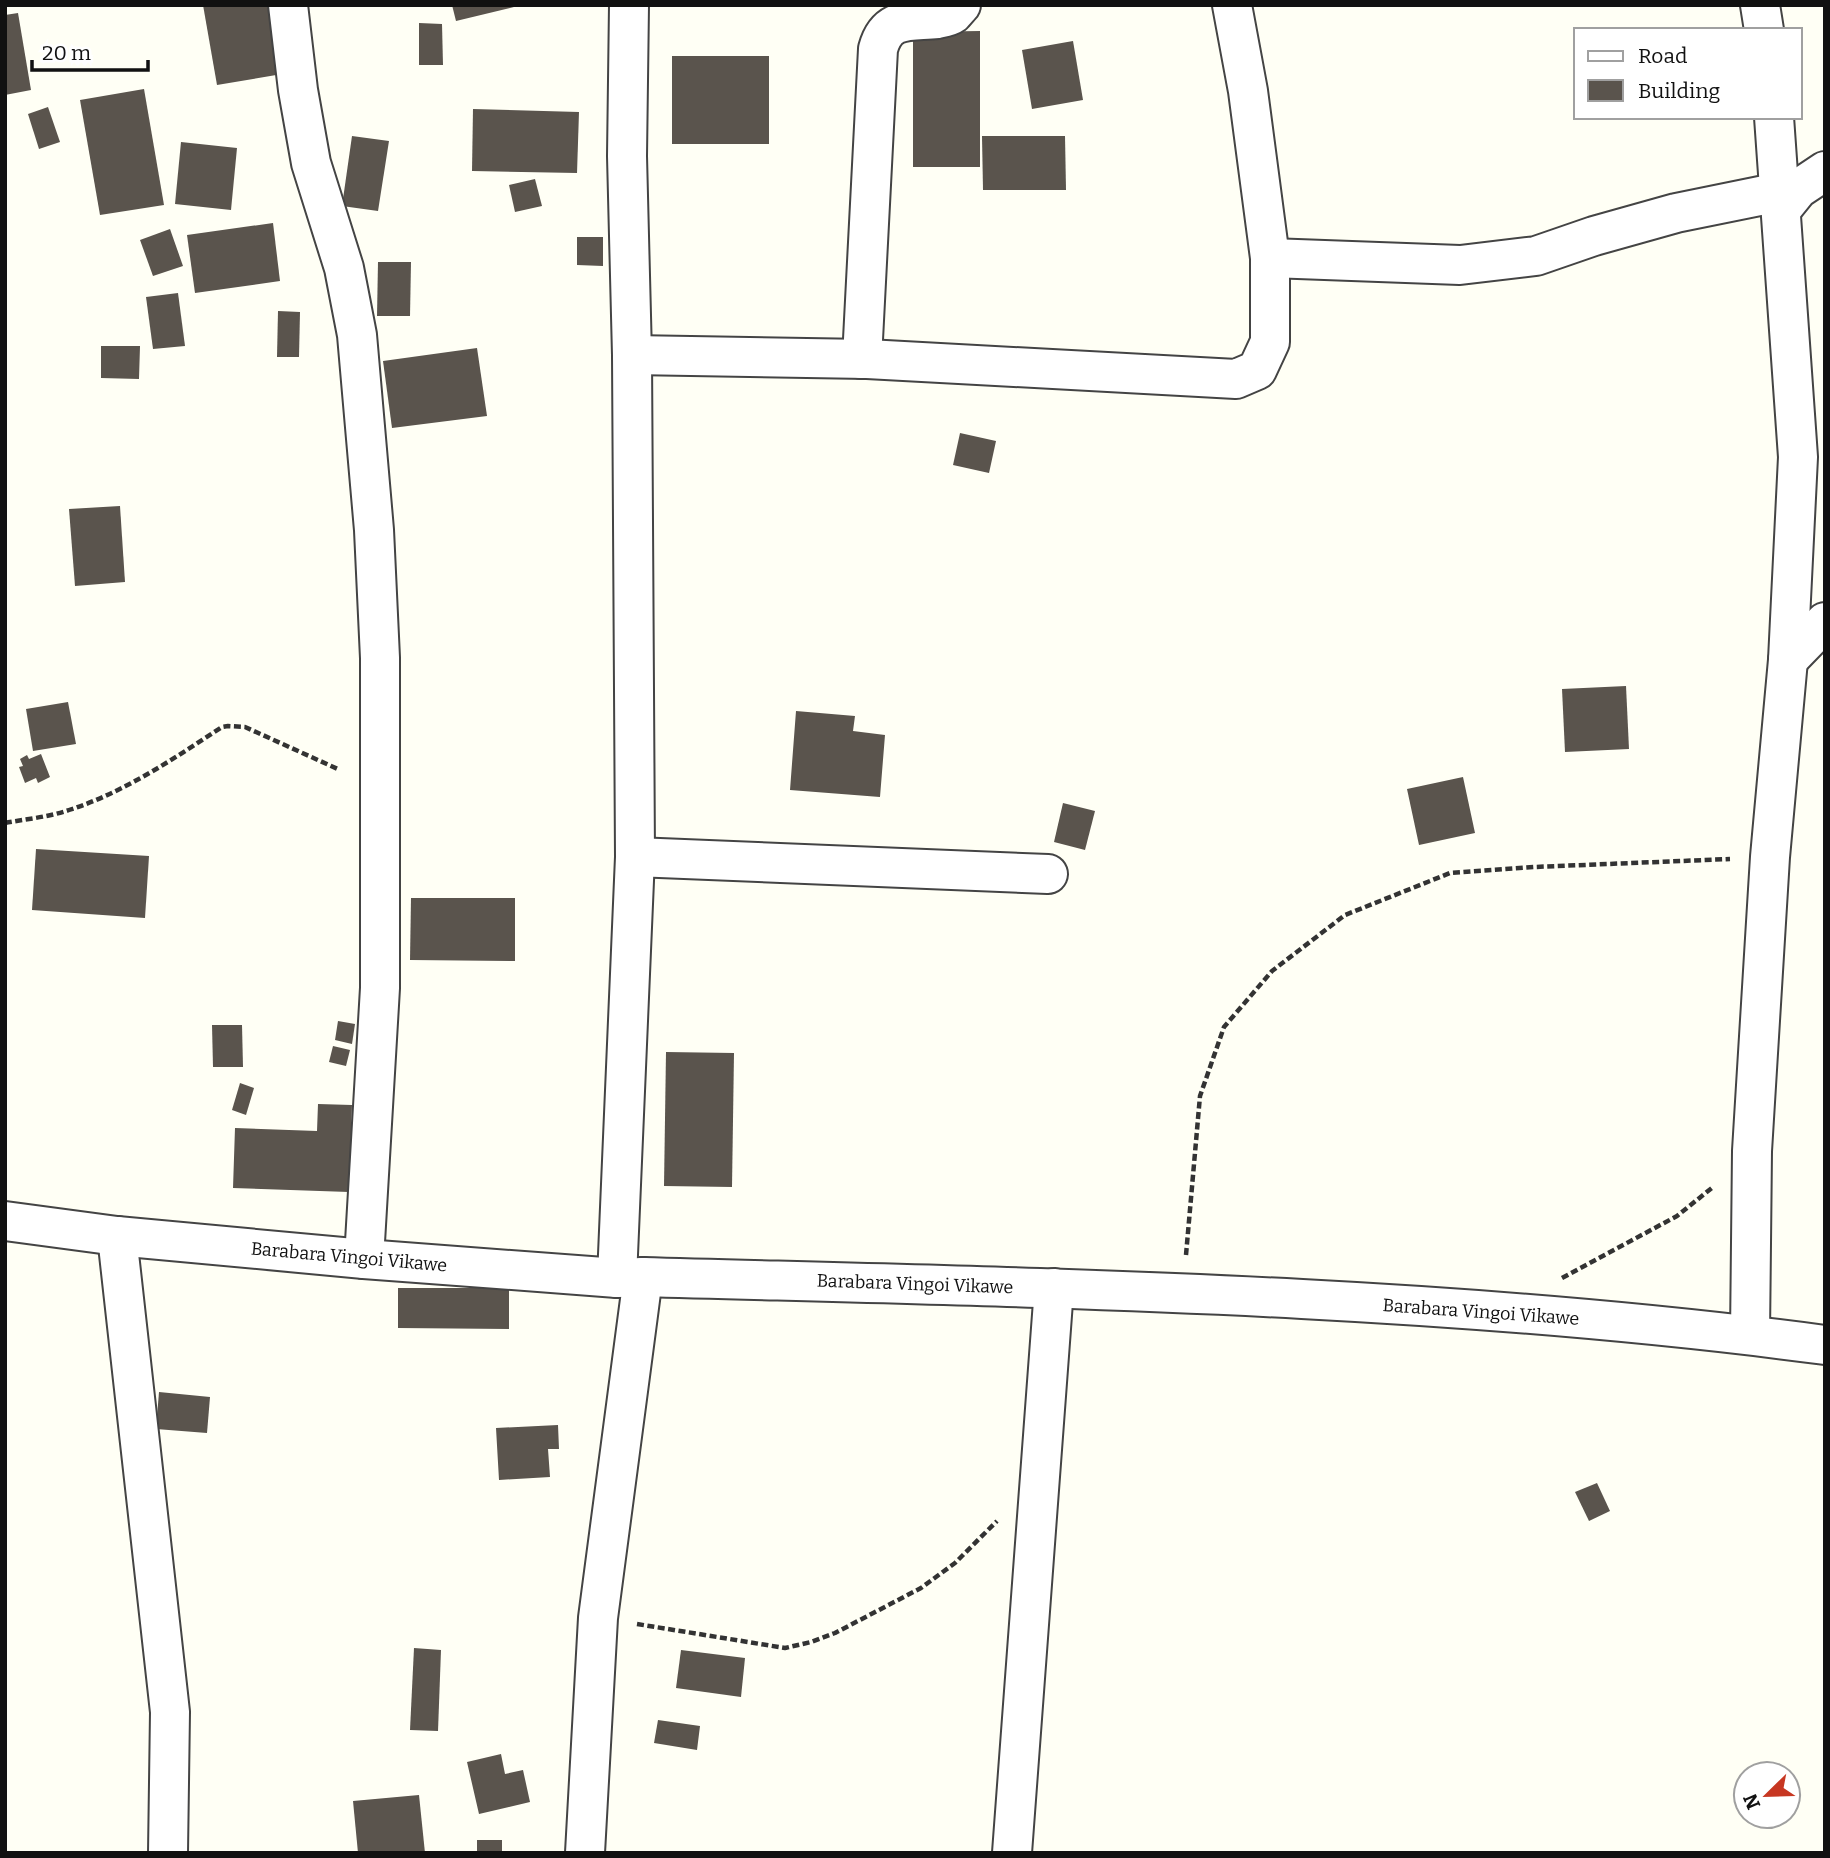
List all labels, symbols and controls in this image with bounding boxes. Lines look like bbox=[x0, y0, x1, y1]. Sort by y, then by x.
scale bar bbox=[32, 28, 147, 72]
legend bbox=[1574, 28, 1802, 119]
text: 20 m bbox=[42, 40, 91, 66]
text: Road bbox=[1638, 43, 1687, 69]
text: Building bbox=[1638, 78, 1721, 104]
street label: Barabara Vingoi Vikawe bbox=[250, 1237, 448, 1277]
street label: Barabara Vingoi Vikawe bbox=[816, 1270, 1014, 1298]
street label: Barabara Vingoi Vikawe bbox=[1382, 1294, 1580, 1330]
north arrow bbox=[1732, 1760, 1802, 1830]
text: N bbox=[1738, 1790, 1765, 1813]

